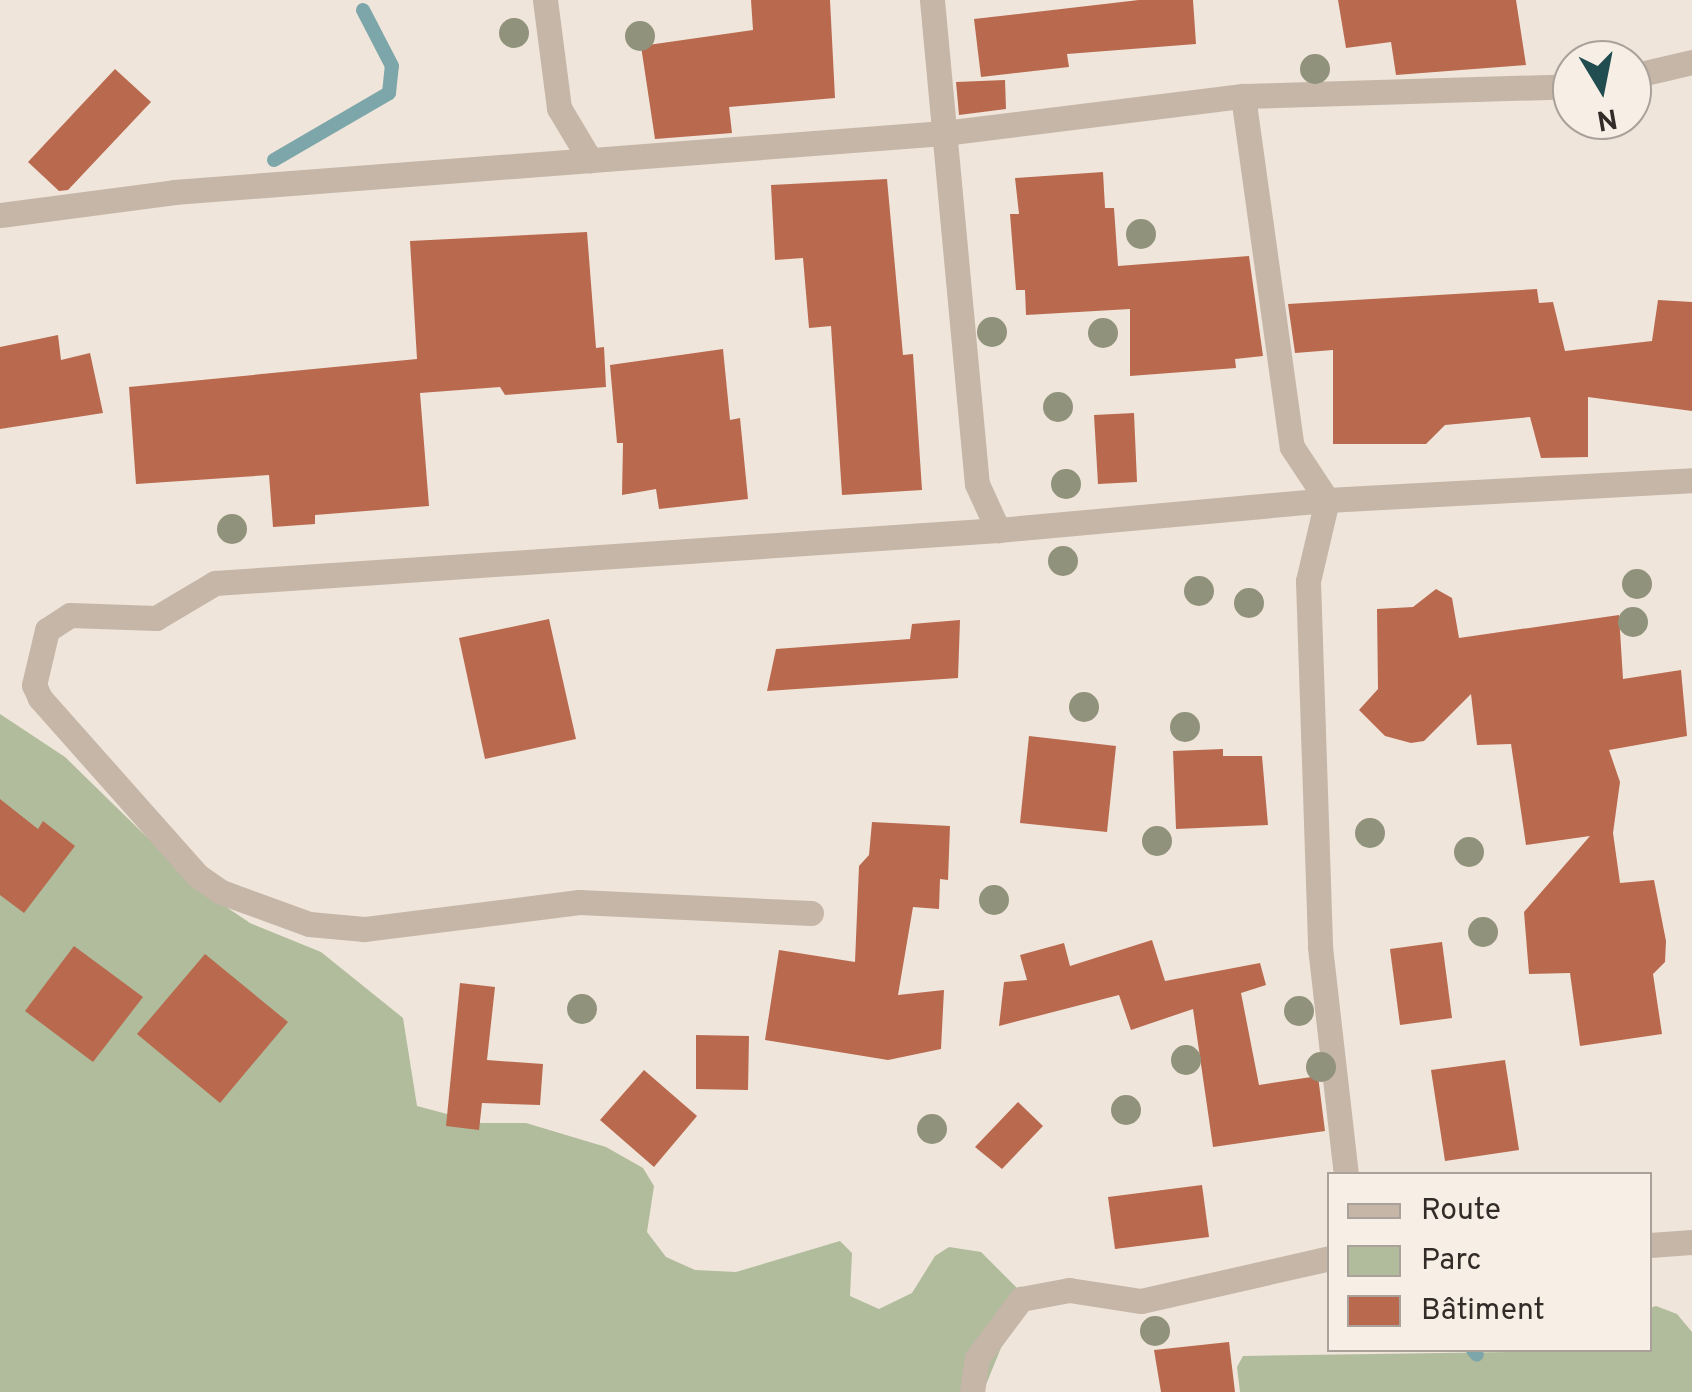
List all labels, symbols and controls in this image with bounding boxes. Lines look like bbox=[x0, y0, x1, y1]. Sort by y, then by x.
north arrow bbox=[1552, 40, 1652, 140]
text: N bbox=[1594, 98, 1620, 137]
legend bbox=[1327, 1172, 1652, 1352]
text: Route bbox=[1421, 1193, 1501, 1230]
text: Parc bbox=[1421, 1243, 1481, 1280]
text: Bâtiment bbox=[1421, 1293, 1545, 1330]

